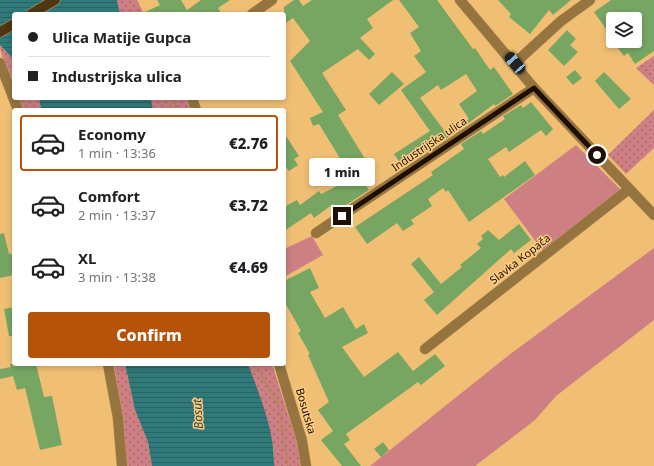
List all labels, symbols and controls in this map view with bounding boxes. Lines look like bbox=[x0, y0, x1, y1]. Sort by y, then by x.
map controls bbox=[606, 12, 642, 48]
button: layers bbox=[606, 12, 642, 48]
text: Ulica Matije Gupca bbox=[52, 27, 191, 47]
car bbox=[503, 50, 527, 76]
text: Industrijska ulica bbox=[52, 66, 182, 86]
street label: Industrijska ulica bbox=[388, 113, 469, 174]
text: Economy bbox=[78, 124, 146, 144]
icon: car bbox=[30, 125, 66, 161]
text: €2.76 bbox=[229, 133, 268, 153]
text: 1 min · 13:36 bbox=[78, 144, 156, 162]
route start bbox=[588, 146, 606, 164]
callout: 1 min bbox=[309, 158, 375, 186]
text: 1 min bbox=[324, 163, 360, 181]
text: Comfort bbox=[78, 186, 140, 206]
icon: car bbox=[30, 187, 66, 223]
text: €3.72 bbox=[229, 195, 268, 215]
text: 2 min · 13:37 bbox=[78, 206, 156, 224]
route end bbox=[333, 207, 351, 225]
street label: Slavka Kopača bbox=[486, 230, 553, 287]
text: XL bbox=[78, 248, 96, 268]
icon: car bbox=[30, 249, 66, 285]
text: €4.69 bbox=[229, 257, 268, 277]
text: 3 min · 13:38 bbox=[78, 268, 156, 286]
button: Confirm bbox=[28, 312, 270, 358]
street label: Bosutska bbox=[293, 386, 320, 436]
water label: Bosut bbox=[188, 397, 207, 430]

